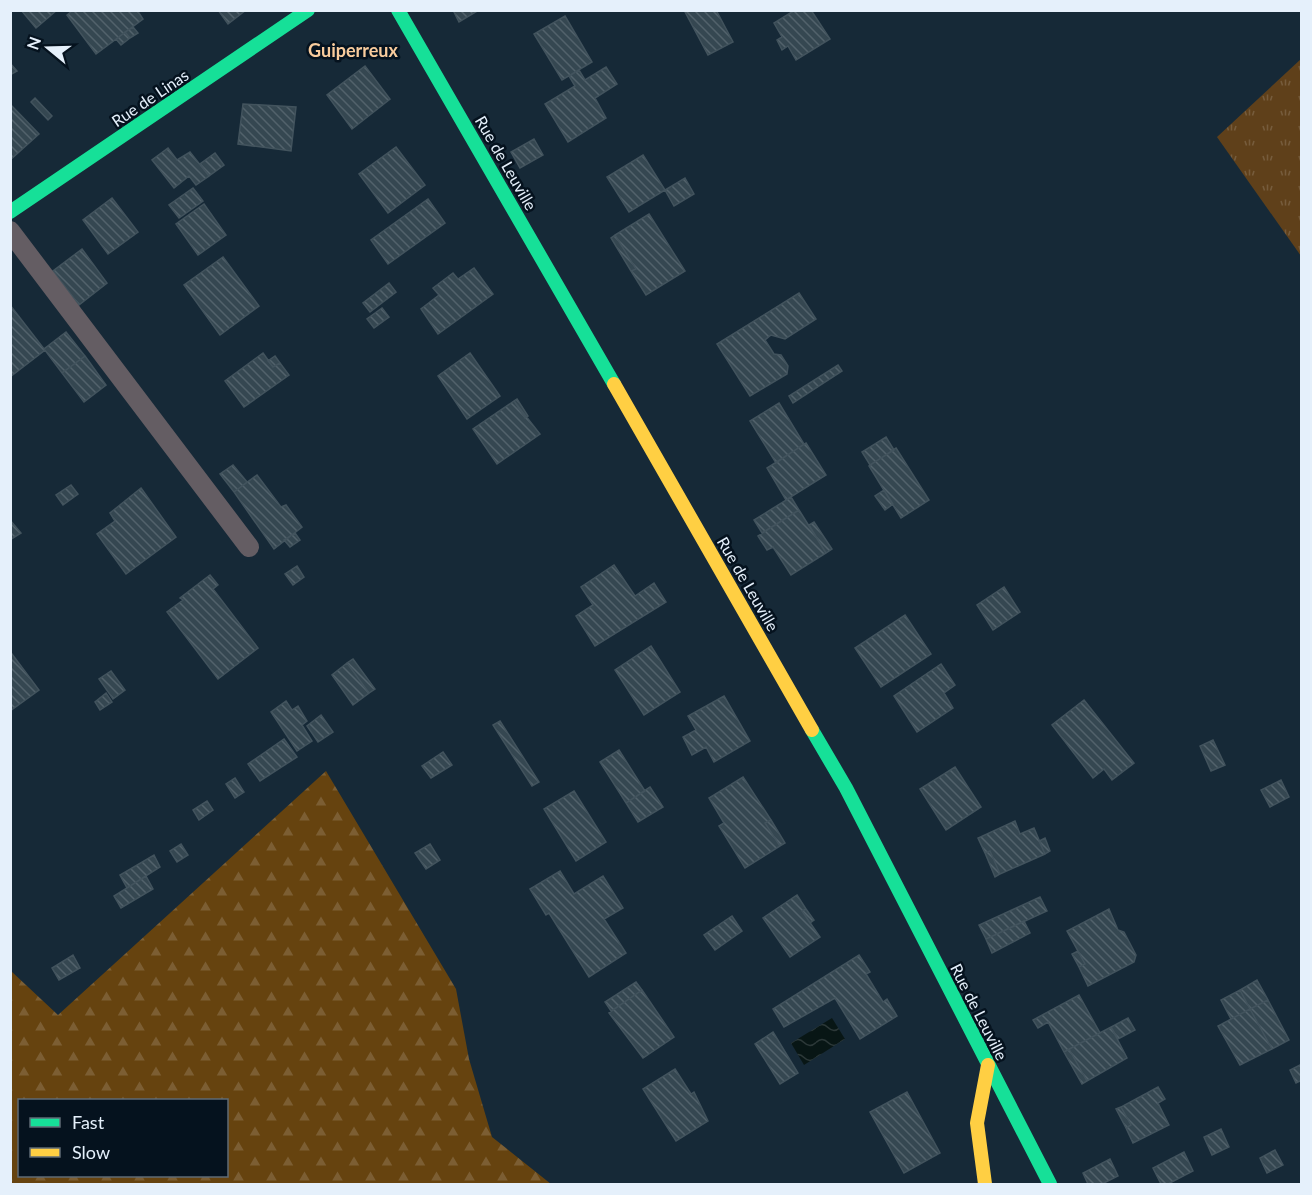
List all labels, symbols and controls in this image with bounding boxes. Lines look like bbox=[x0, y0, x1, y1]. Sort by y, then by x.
north arrow bbox=[18, 18, 78, 78]
text: N bbox=[22, 34, 44, 52]
district label: Guiperreux bbox=[308, 39, 399, 61]
street label: Rue de Linas bbox=[108, 65, 192, 130]
street label: Rue de Leuville bbox=[472, 112, 541, 213]
street label: Rue de Leuville bbox=[714, 533, 783, 634]
street label: Rue de Leuville bbox=[947, 960, 1012, 1063]
legend bbox=[18, 1099, 228, 1177]
text: Fast bbox=[72, 1111, 105, 1133]
text: Slow bbox=[72, 1141, 110, 1163]

